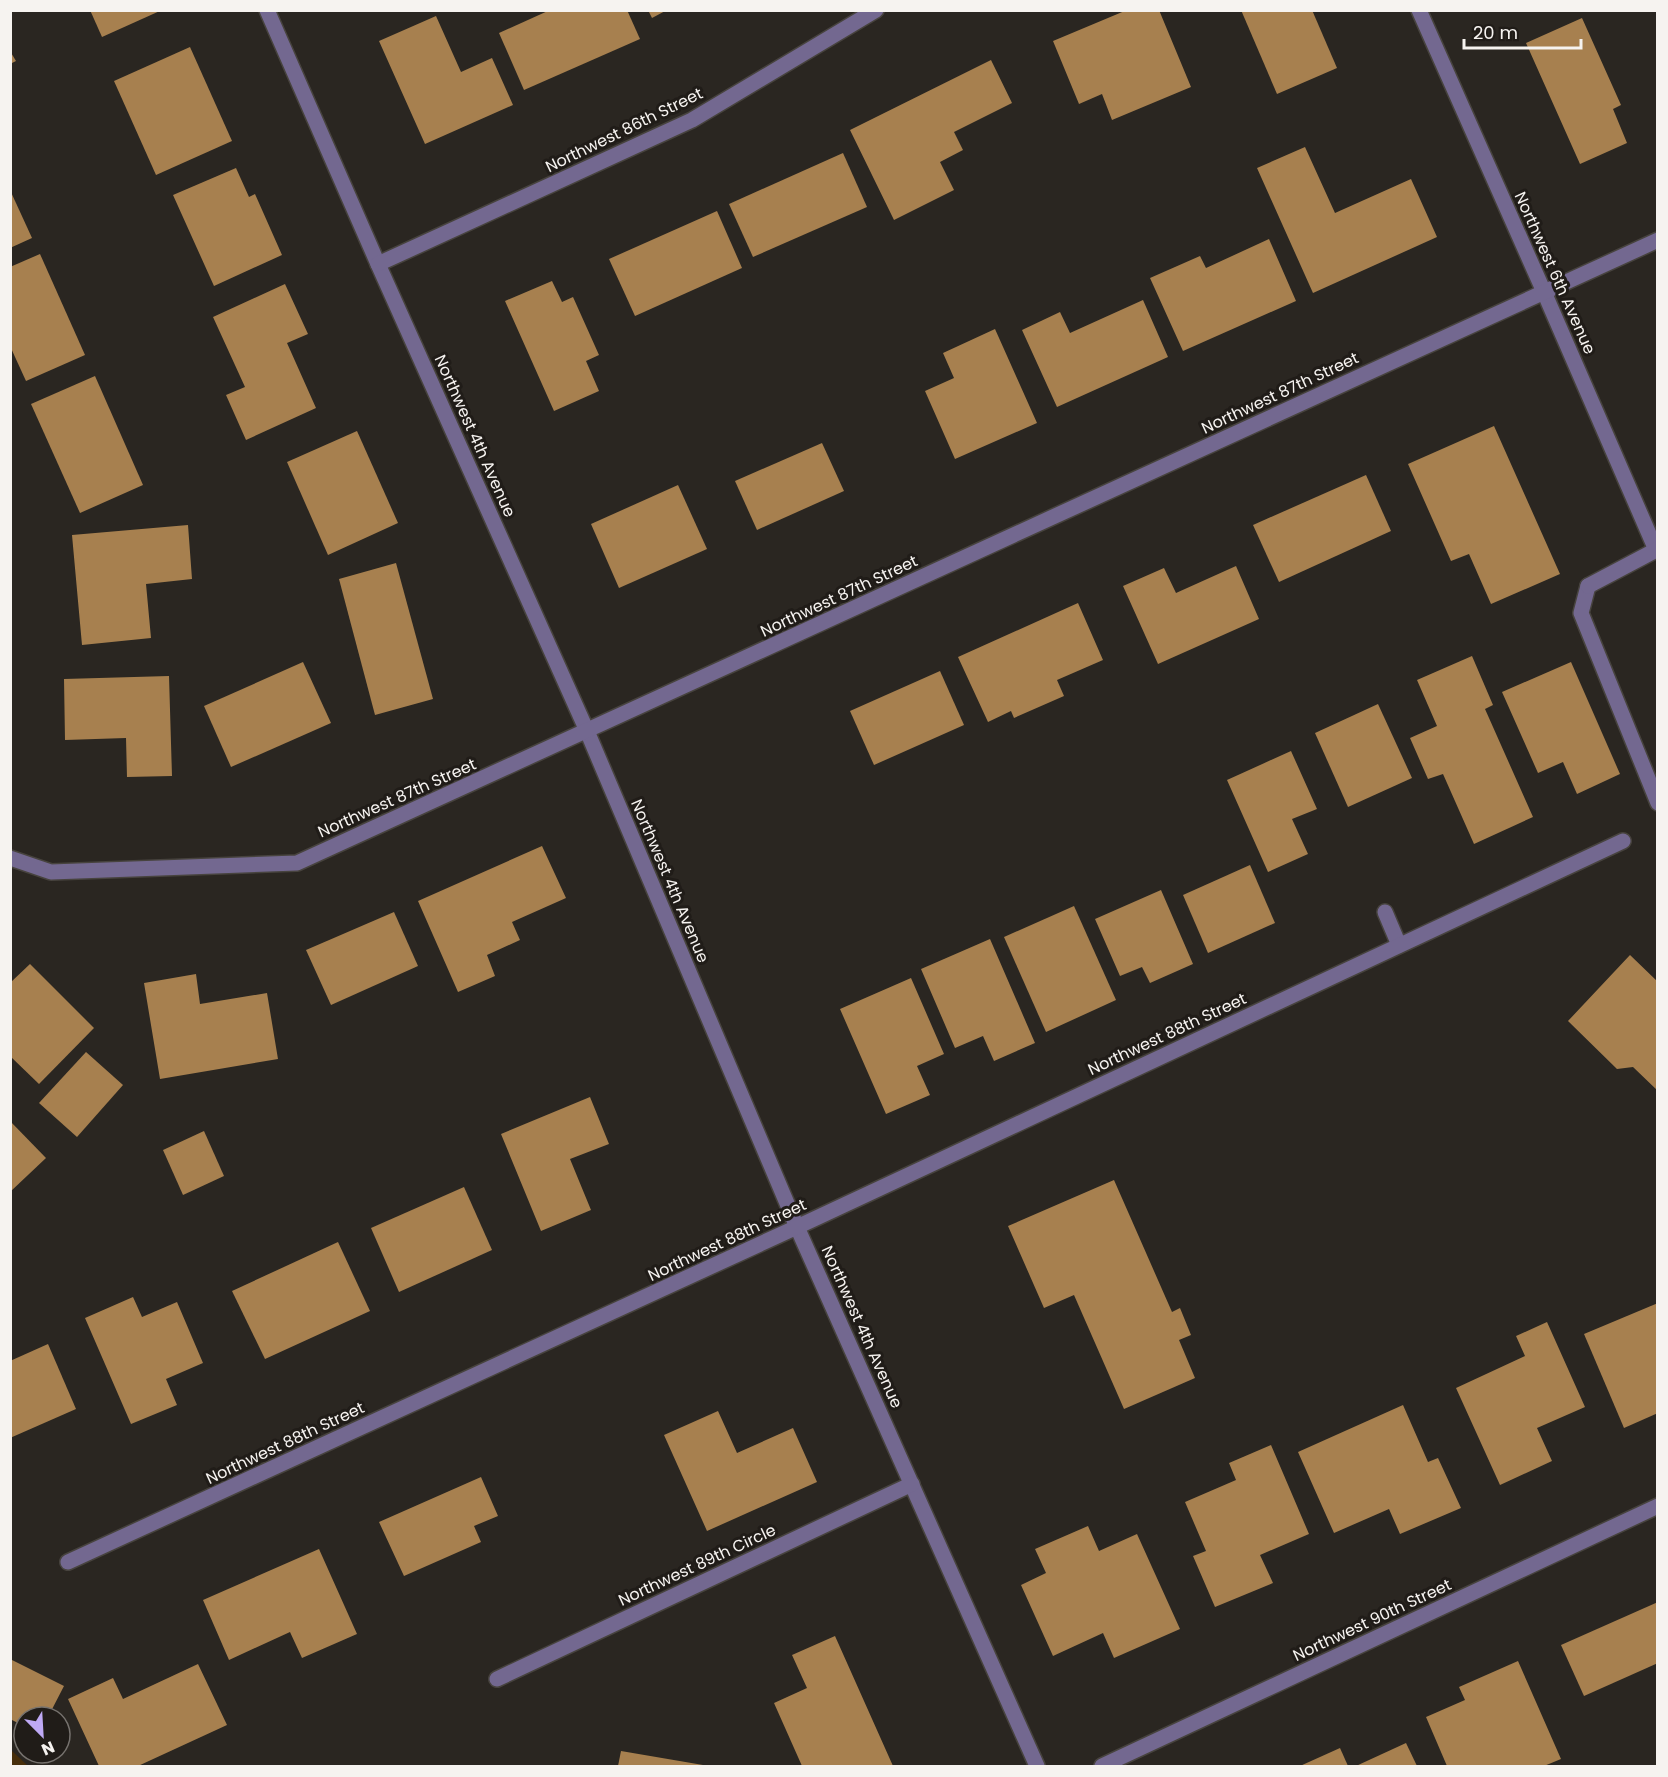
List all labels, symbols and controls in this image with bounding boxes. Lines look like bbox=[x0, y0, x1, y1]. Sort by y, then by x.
scale bar bbox=[1464, 12, 1581, 50]
text: 20 m bbox=[1473, 20, 1518, 45]
street label: Northwest 86th Street bbox=[541, 82, 707, 178]
street label: Northwest 6th Avenue bbox=[1509, 188, 1601, 358]
street label: Northwest 87th Street bbox=[1198, 346, 1363, 440]
street label: Northwest 4th Avenue bbox=[429, 351, 521, 521]
street label: Northwest 87th Street bbox=[757, 549, 922, 643]
street label: Northwest 87th Street bbox=[314, 753, 480, 843]
street label: Northwest 4th Avenue bbox=[625, 796, 715, 966]
street label: Northwest 88th Street bbox=[1084, 987, 1250, 1081]
street label: Northwest 88th Street bbox=[644, 1193, 810, 1287]
street label: Northwest 4th Avenue bbox=[816, 1242, 908, 1412]
street label: Northwest 88th Street bbox=[202, 1396, 368, 1490]
street label: Northwest 89th Circle bbox=[614, 1518, 780, 1612]
street label: Northwest 90th Street bbox=[1289, 1573, 1455, 1667]
north arrow bbox=[12, 1705, 72, 1765]
text: N bbox=[38, 1735, 58, 1761]

